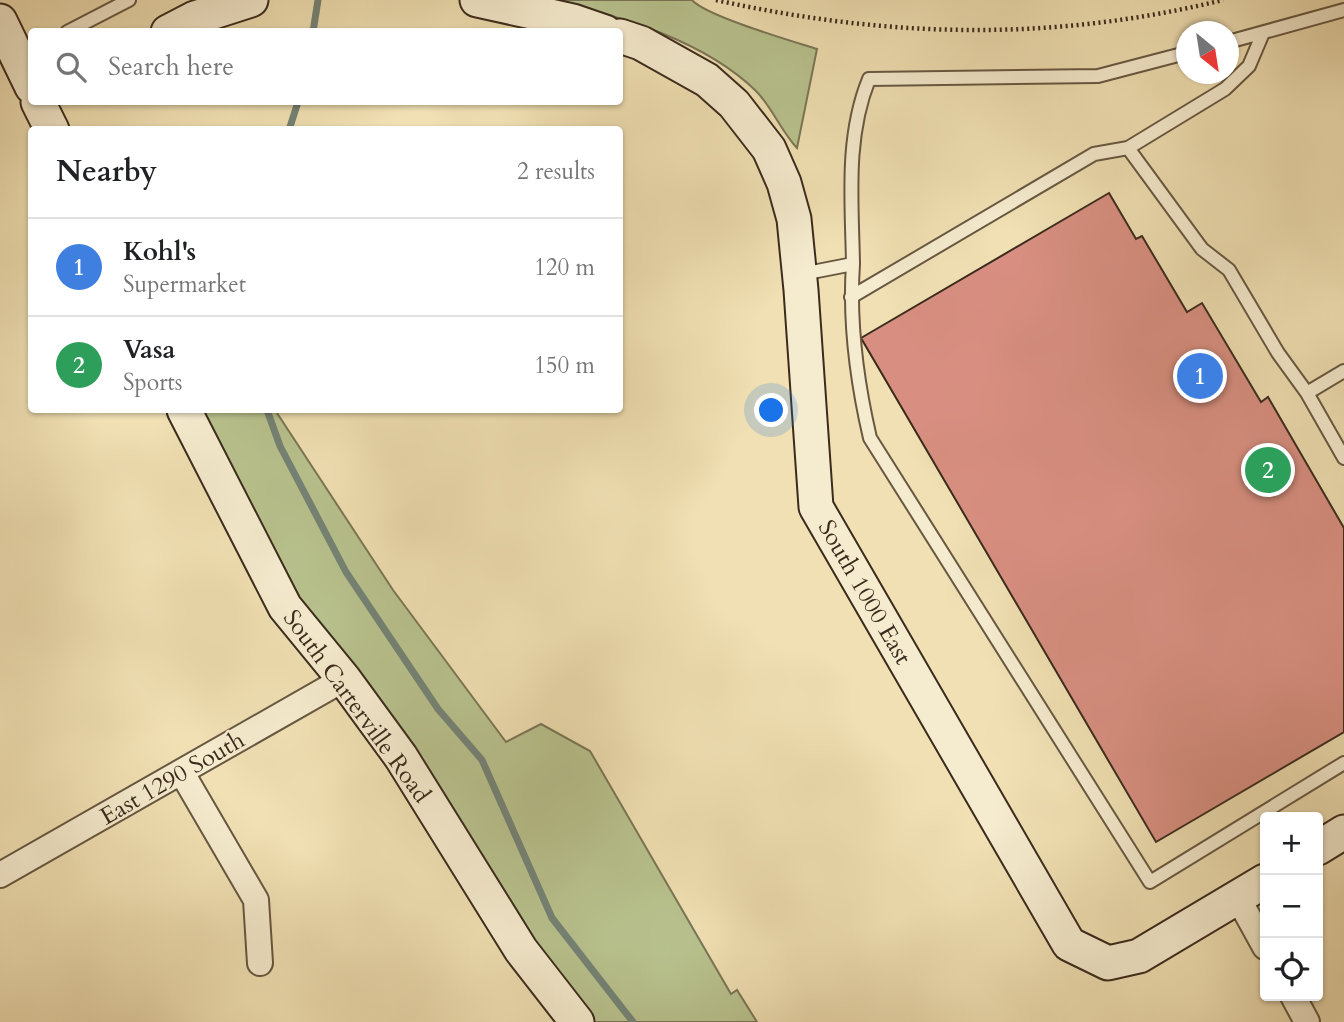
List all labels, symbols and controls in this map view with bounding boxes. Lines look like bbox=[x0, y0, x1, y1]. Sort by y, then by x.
north arrow bbox=[1176, 21, 1239, 84]
search box bbox=[28, 28, 623, 105]
icon: search bbox=[52, 48, 90, 86]
text: Search here bbox=[108, 49, 234, 84]
text: Nearby bbox=[56, 151, 157, 192]
text: 2 results bbox=[517, 156, 595, 187]
text: Kohl's bbox=[123, 234, 196, 269]
text: 1 bbox=[73, 252, 85, 283]
text: 120 m bbox=[534, 252, 595, 283]
text: Supermarket bbox=[123, 269, 246, 300]
text: Vasa bbox=[123, 332, 176, 367]
text: 2 bbox=[73, 350, 85, 381]
text: 150 m bbox=[534, 350, 595, 381]
pin: 1 bbox=[1177, 350, 1223, 402]
text: Sports bbox=[123, 367, 183, 398]
your location bbox=[754, 393, 788, 427]
pin: 2 bbox=[1245, 444, 1291, 496]
street label: South 1000 East bbox=[810, 514, 920, 671]
street label: South Carterville Road bbox=[275, 603, 438, 810]
street label: East 1290 South bbox=[94, 724, 251, 833]
map controls bbox=[1260, 812, 1323, 1001]
button: + bbox=[1260, 812, 1323, 875]
button: − bbox=[1260, 875, 1323, 938]
button: locate bbox=[1260, 938, 1323, 1001]

